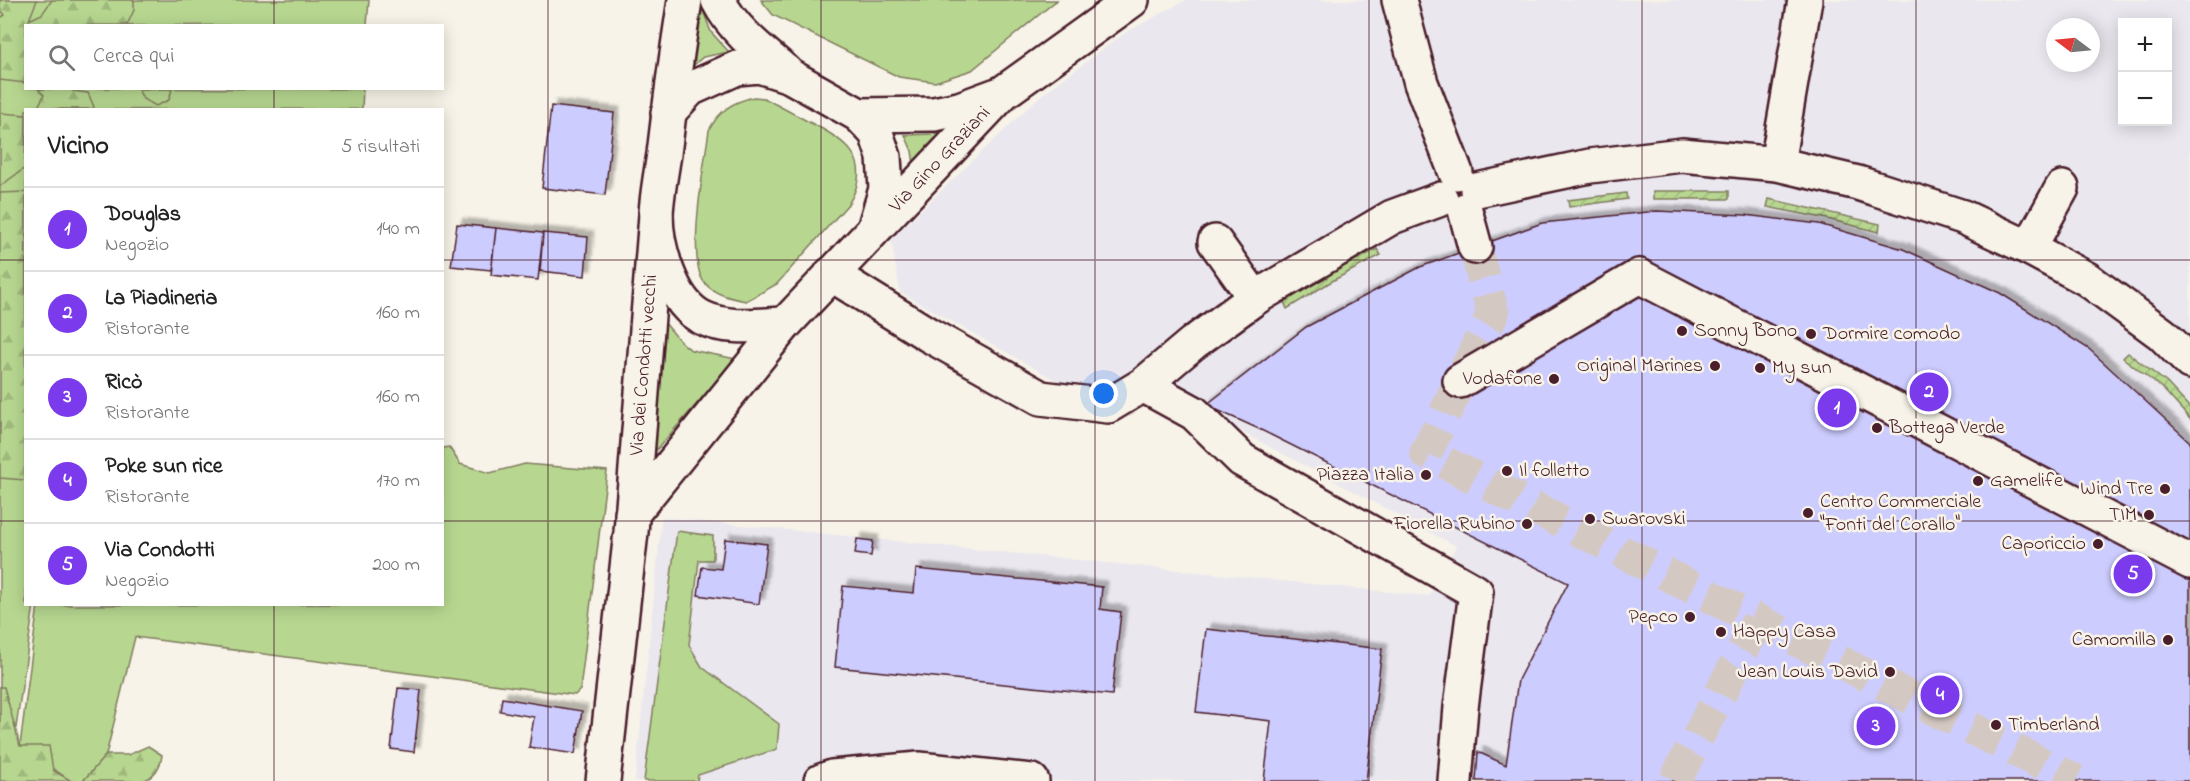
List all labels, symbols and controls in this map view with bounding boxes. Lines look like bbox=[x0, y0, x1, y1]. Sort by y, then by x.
north arrow bbox=[2046, 18, 2100, 72]
map controls bbox=[2118, 18, 2172, 126]
button: + bbox=[2118, 18, 2172, 72]
search box bbox=[24, 24, 444, 90]
icon: search bbox=[45, 41, 78, 74]
text: Cerca qui bbox=[93, 41, 175, 73]
button: − bbox=[2118, 72, 2172, 126]
street label: Via Gino Graziani bbox=[882, 100, 998, 220]
text: Vicino bbox=[48, 128, 109, 166]
text: 5 risultati bbox=[341, 133, 420, 162]
text: Douglas bbox=[105, 199, 181, 231]
text: 1 bbox=[64, 215, 71, 244]
text: 140 m bbox=[376, 215, 420, 244]
text: Negozio bbox=[105, 231, 169, 260]
street label: Via dei Condotti vecchi bbox=[622, 273, 666, 458]
text: La Piadineria bbox=[105, 283, 217, 315]
text: 2 bbox=[63, 299, 72, 328]
text: 160 m bbox=[376, 299, 420, 328]
text: Ristorante bbox=[105, 315, 190, 344]
place label: Sonny Bono bbox=[1694, 317, 1797, 346]
place label: Dormire comodo bbox=[1822, 320, 1960, 349]
marker: Sonny Bono bbox=[1675, 324, 1689, 338]
marker: Dormire comodo bbox=[1804, 327, 1818, 341]
place label: Original Marines bbox=[1577, 352, 1703, 382]
place label: My sun bbox=[1772, 354, 1832, 383]
marker: Original Marines bbox=[1708, 359, 1722, 373]
marker: My sun bbox=[1753, 361, 1767, 375]
place label: Vodafone bbox=[1462, 365, 1542, 394]
text: Ricò bbox=[105, 367, 142, 399]
pin: 2 bbox=[1910, 370, 1948, 414]
marker: Vodafone bbox=[1547, 372, 1561, 386]
your location bbox=[1089, 379, 1118, 408]
text: 3 bbox=[63, 383, 72, 412]
text: 160 m bbox=[376, 383, 420, 412]
pin: 1 bbox=[1818, 386, 1856, 430]
text: Ristorante bbox=[105, 399, 190, 428]
place label: Bottega Verde bbox=[1888, 414, 2005, 444]
marker: Bottega Verde bbox=[1870, 421, 1884, 435]
text: Poke sun rice bbox=[105, 451, 223, 483]
place label: Il folletto bbox=[1519, 457, 1589, 486]
place label: Piazza Italia bbox=[1317, 461, 1414, 490]
marker: Il folletto bbox=[1500, 464, 1514, 478]
text: 4 bbox=[63, 467, 72, 496]
text: 170 m bbox=[376, 467, 420, 496]
place label: Gamelife bbox=[1990, 467, 2063, 496]
marker: Piazza Italia bbox=[1419, 468, 1433, 482]
marker: Gamelife bbox=[1971, 474, 1985, 488]
place label: Wind Tre bbox=[2080, 475, 2153, 504]
marker: Wind Tre bbox=[2158, 482, 2172, 496]
text: Ristorante bbox=[105, 483, 190, 512]
place label: Centro Commerciale "Fonti del Corallo" bbox=[1820, 488, 1981, 540]
place label: TIM bbox=[2109, 501, 2137, 530]
place label: Swarovski bbox=[1602, 505, 1686, 534]
marker: Centro Commerciale "Fonti del Corallo" bbox=[1801, 506, 1815, 520]
marker: TIM bbox=[2142, 508, 2156, 522]
place label: Fiorella Rubino bbox=[1393, 510, 1515, 539]
marker: Swarovski bbox=[1583, 512, 1597, 526]
marker: Fiorella Rubino bbox=[1520, 517, 1534, 531]
place label: Caporiccio bbox=[2001, 530, 2086, 559]
text: Via Condotti bbox=[105, 535, 215, 567]
marker: Caporiccio bbox=[2091, 537, 2105, 551]
text: 5 bbox=[62, 551, 73, 580]
text: 200 m bbox=[372, 551, 420, 580]
pin: 5 bbox=[2114, 552, 2152, 596]
text: Negozio bbox=[105, 567, 169, 596]
place label: Pepco bbox=[1629, 603, 1678, 632]
marker: Pepco bbox=[1683, 610, 1697, 624]
place label: Happy Casa bbox=[1733, 618, 1836, 647]
marker: Happy Casa bbox=[1714, 625, 1728, 639]
place label: Camomilla bbox=[2072, 626, 2156, 655]
marker: Camomilla bbox=[2161, 633, 2175, 647]
place label: Jean Louis David bbox=[1738, 658, 1878, 687]
marker: Jean Louis David bbox=[1883, 665, 1897, 679]
pin: 4 bbox=[1920, 672, 1960, 718]
pin: 3 bbox=[1856, 704, 1896, 748]
place label: Timberland bbox=[2008, 711, 2100, 740]
marker: Timberland bbox=[1989, 718, 2003, 732]

